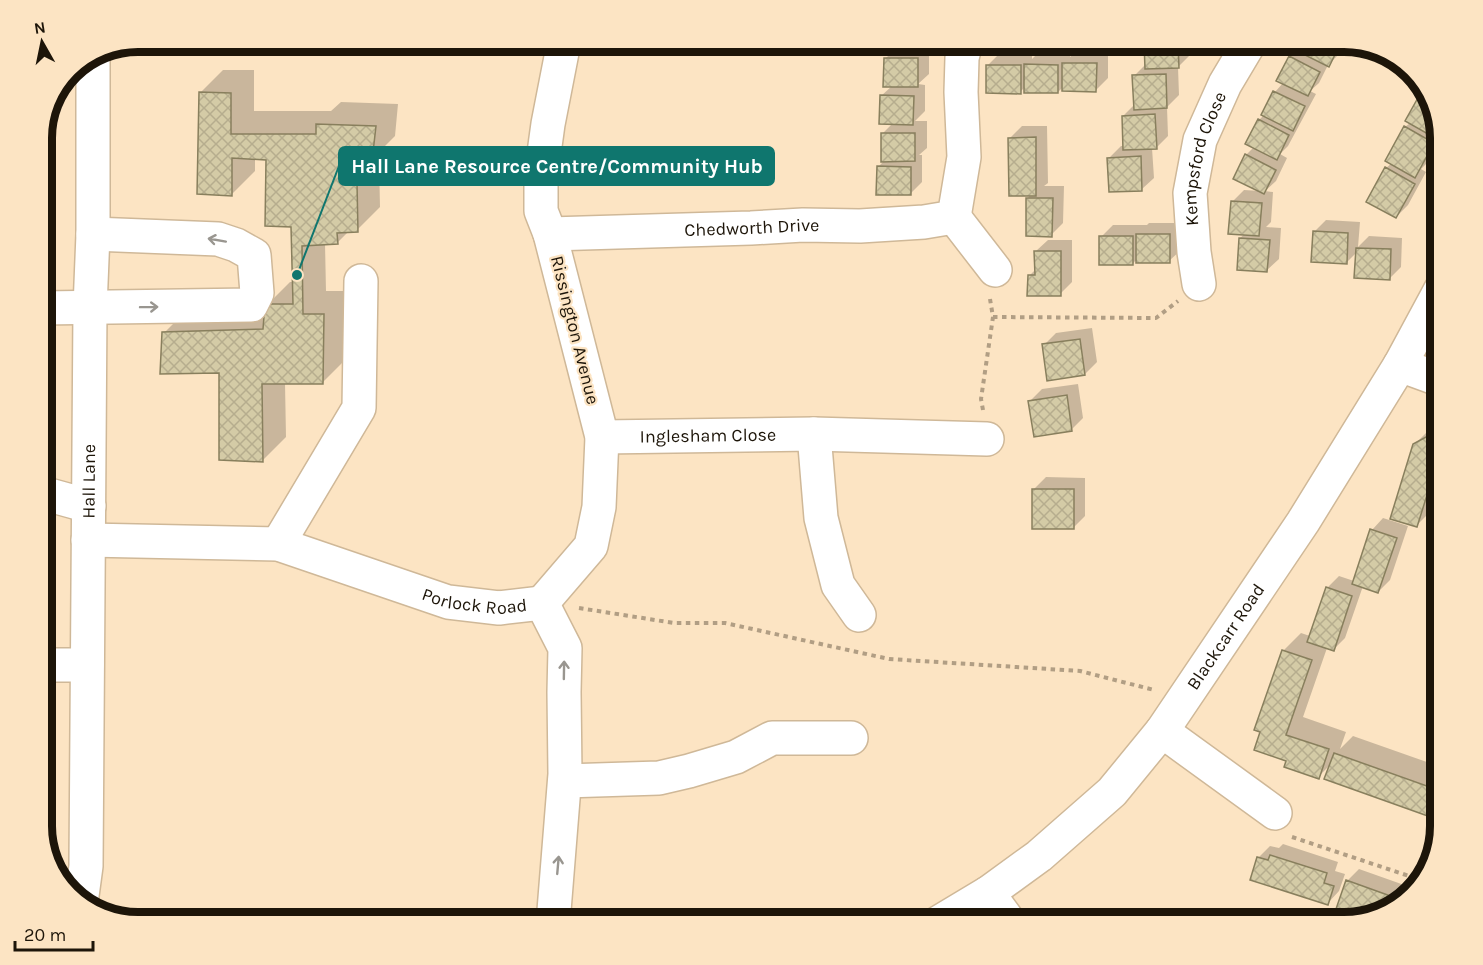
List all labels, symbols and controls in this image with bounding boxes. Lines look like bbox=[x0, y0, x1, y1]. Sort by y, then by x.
north arrow bbox=[12, 12, 72, 72]
text: N bbox=[33, 17, 47, 38]
street label: Kempsford Close bbox=[1179, 88, 1231, 227]
callout: Hall Lane Resource Centre/Community Hub bbox=[339, 147, 774, 185]
text: Hall Lane Resource Centre/Community Hub bbox=[351, 155, 763, 178]
street label: Chedworth Drive bbox=[684, 214, 820, 241]
one-way arrow bbox=[208, 234, 227, 245]
street label: Rissington Avenue bbox=[546, 253, 604, 407]
one-way arrow bbox=[138, 301, 158, 313]
street label: Inglesham Close bbox=[640, 424, 776, 447]
street label: Hall Lane bbox=[77, 444, 100, 519]
street label: Blackcarr Road bbox=[1182, 579, 1269, 694]
street label: Porlock Road bbox=[419, 583, 528, 619]
one-way arrow bbox=[559, 661, 570, 681]
one-way arrow bbox=[552, 855, 563, 875]
scale bar bbox=[15, 914, 93, 952]
text: 20 m bbox=[24, 924, 66, 946]

